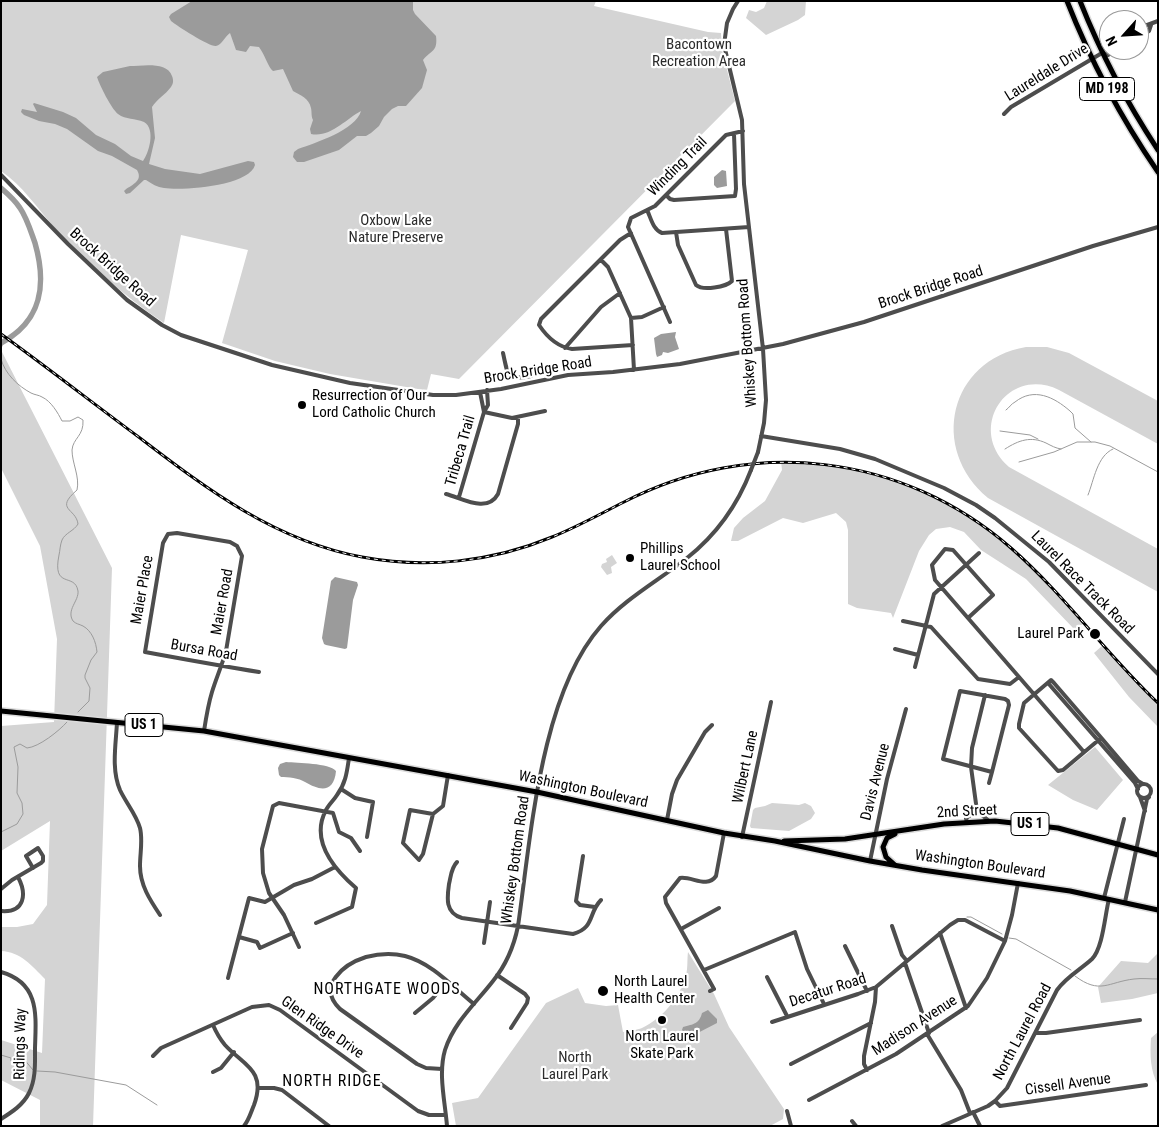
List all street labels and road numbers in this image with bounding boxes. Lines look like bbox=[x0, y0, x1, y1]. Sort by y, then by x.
street label: Laureldale Drive bbox=[1002, 40, 1092, 106]
road number: MD 198 bbox=[1080, 78, 1134, 100]
street label: Winding Trail bbox=[645, 134, 711, 200]
street label: Brock Bridge Road bbox=[66, 225, 158, 311]
street label: Brock Bridge Road bbox=[876, 263, 986, 313]
street label: Whiskey Bottom Road bbox=[735, 278, 761, 408]
street label: Brock Bridge Road bbox=[483, 354, 593, 388]
street label: Tribeca Trail bbox=[442, 413, 480, 489]
street label: Laurel Race Track Road bbox=[1027, 528, 1137, 638]
street label: Maier Place bbox=[128, 554, 158, 626]
street label: Maier Road bbox=[208, 567, 238, 637]
street label: Bursa Road bbox=[169, 636, 239, 666]
road number: US 1 bbox=[125, 714, 163, 736]
street label: Wilbert Lane bbox=[729, 729, 763, 805]
street label: Davis Avenue bbox=[858, 742, 894, 822]
street label: Washington Boulevard bbox=[517, 767, 649, 813]
street label: Whiskey Bottom Road bbox=[498, 795, 534, 925]
street label: 2nd Street bbox=[936, 801, 998, 823]
road number: US 1 bbox=[1011, 812, 1049, 836]
street label: Washington Boulevard bbox=[913, 847, 1047, 883]
street label: Decatur Road bbox=[787, 970, 869, 1012]
street label: North Laurel Road bbox=[990, 981, 1056, 1083]
street label: Madison Avenue bbox=[869, 992, 961, 1060]
street label: Glen Ridge Drive bbox=[277, 993, 367, 1063]
street label: Ridings Way bbox=[11, 1008, 31, 1080]
street label: Cissell Avenue bbox=[1024, 1070, 1112, 1100]

